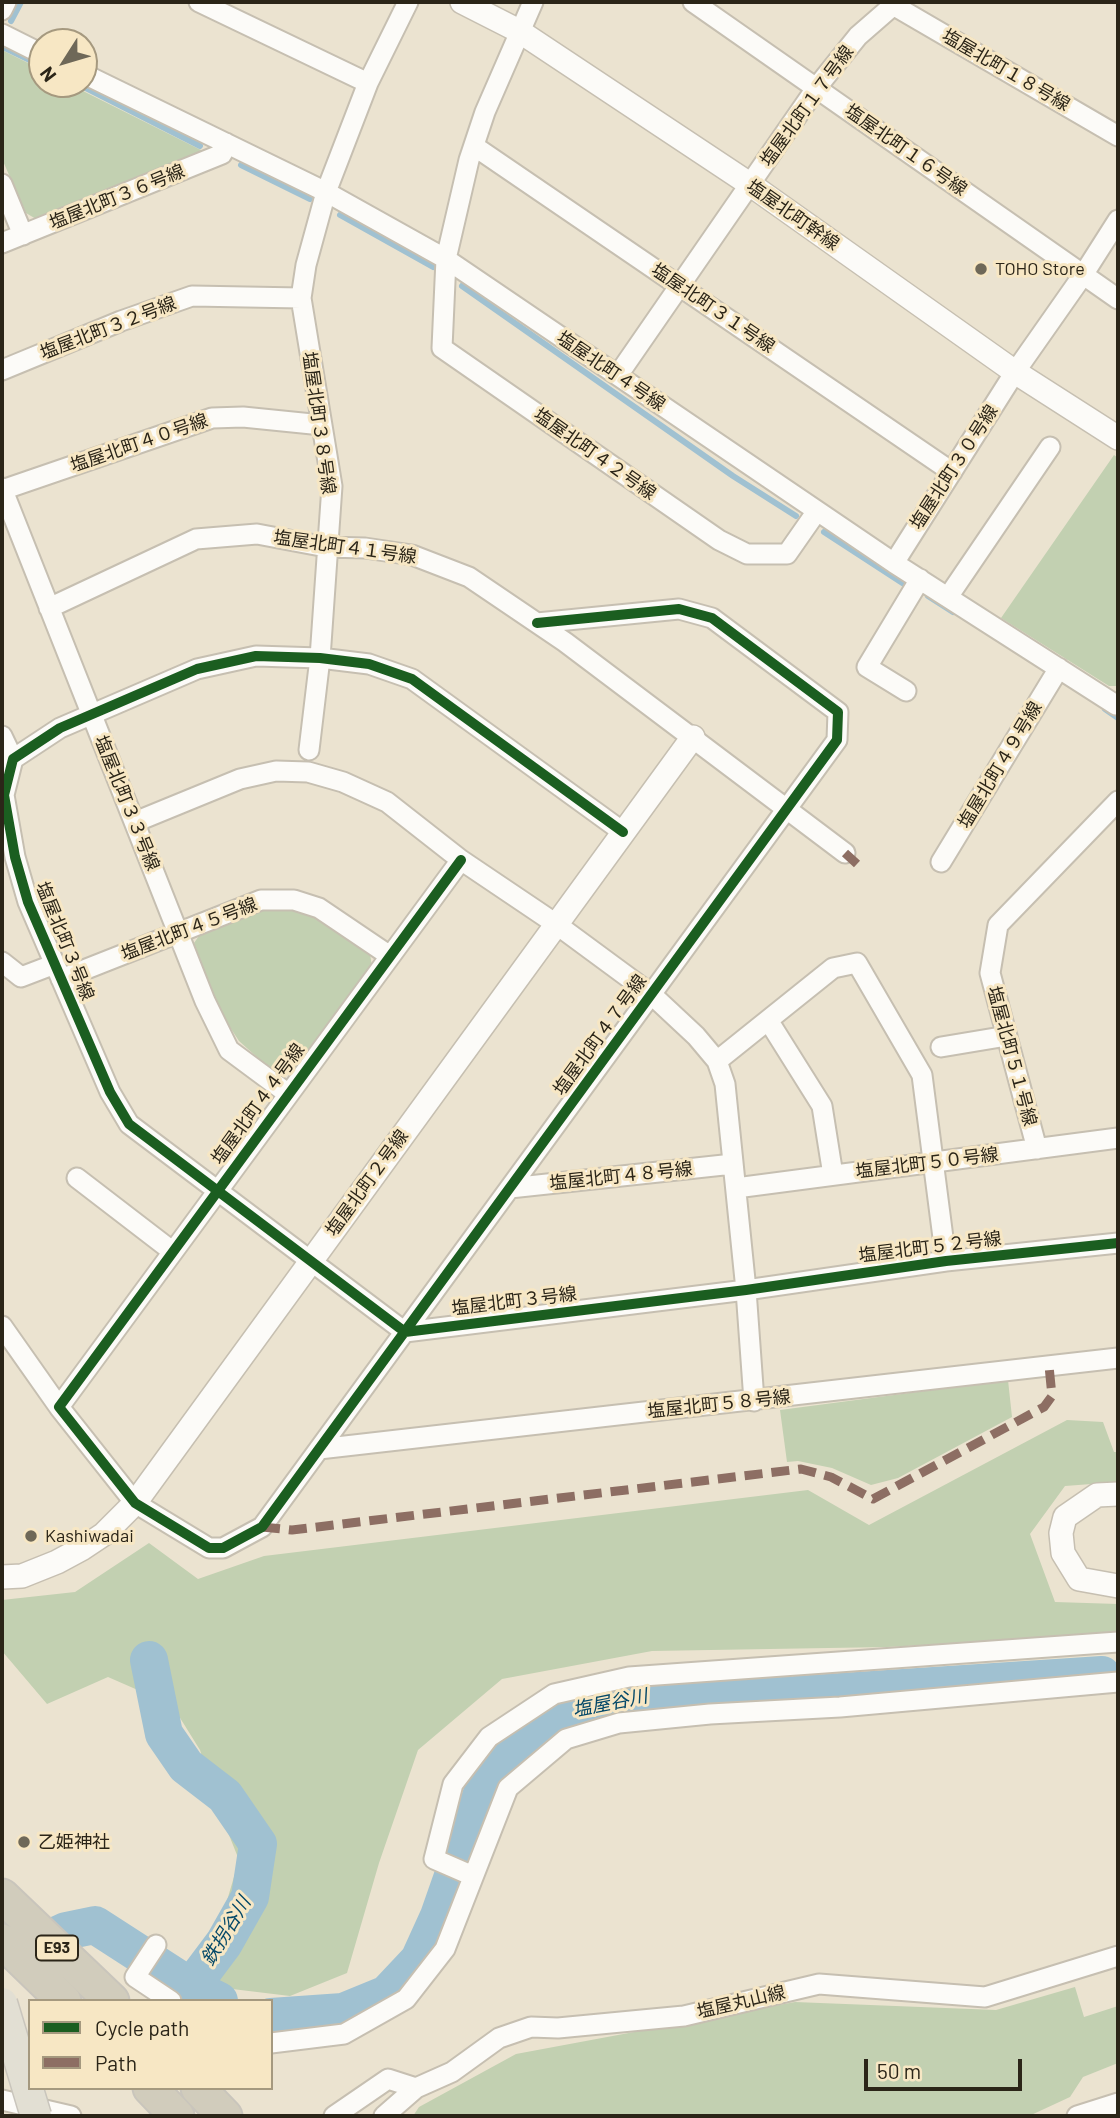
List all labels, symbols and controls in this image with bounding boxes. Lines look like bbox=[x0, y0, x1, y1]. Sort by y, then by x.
street label: 塩屋北町１８号線 bbox=[938, 25, 1074, 115]
north arrow bbox=[28, 28, 98, 98]
street label: 塩屋北町１７号線 bbox=[756, 41, 858, 171]
text: N bbox=[34, 63, 60, 87]
street label: 塩屋北町１６号線 bbox=[841, 100, 971, 200]
street label: 塩屋北町３６号線 bbox=[46, 160, 188, 234]
street label: 塩屋北町幹線 bbox=[743, 175, 843, 255]
place label: TOHO Store bbox=[995, 258, 1085, 280]
street label: 塩屋北町３１号線 bbox=[647, 259, 779, 357]
marker: TOHO Store bbox=[973, 261, 989, 277]
street label: 塩屋北町３２号線 bbox=[37, 292, 179, 364]
street label: 塩屋北町４号線 bbox=[553, 327, 669, 415]
street label: 塩屋北町３８号線 bbox=[298, 350, 340, 496]
street label: 塩屋北町３０号線 bbox=[906, 401, 1002, 533]
street label: 塩屋北町４２号線 bbox=[530, 404, 660, 504]
street label: 塩屋北町４０号線 bbox=[67, 409, 211, 477]
street label: 塩屋北町４１号線 bbox=[272, 526, 418, 568]
street label: 塩屋北町４９号線 bbox=[954, 698, 1046, 832]
street label: 塩屋北町３３号線 bbox=[90, 732, 164, 874]
street label: 塩屋北町３号線 bbox=[31, 879, 99, 1003]
street label: 塩屋北町４５号線 bbox=[118, 893, 260, 965]
street label: 塩屋北町４７号線 bbox=[549, 970, 651, 1100]
street label: 塩屋北町５１号線 bbox=[983, 984, 1041, 1128]
street label: 塩屋北町４４号線 bbox=[207, 1039, 309, 1169]
street label: 塩屋北町２号線 bbox=[321, 1126, 413, 1240]
street label: 塩屋北町５０号線 bbox=[854, 1144, 1000, 1182]
street label: 塩屋北町４８号線 bbox=[548, 1158, 694, 1194]
street label: 塩屋北町５２号線 bbox=[857, 1228, 1003, 1266]
street label: 塩屋北町３号線 bbox=[450, 1283, 578, 1319]
street label: 塩屋北町５８号線 bbox=[646, 1386, 792, 1422]
place label: Kashiwadai bbox=[45, 1525, 134, 1547]
marker: Kashiwadai bbox=[23, 1528, 39, 1544]
water label: 塩屋谷川 bbox=[571, 1685, 649, 1721]
place label: 乙姫神社 bbox=[38, 1831, 110, 1853]
marker: 乙姫神社 bbox=[16, 1834, 32, 1850]
water label: 鉄拐谷川 bbox=[197, 1893, 255, 1969]
road number: E93 bbox=[36, 1936, 78, 1960]
street label: 塩屋丸山線 bbox=[695, 1981, 787, 2023]
legend bbox=[28, 1999, 273, 2090]
text: Cycle path bbox=[95, 2015, 189, 2040]
scale bar bbox=[868, 2044, 1026, 2088]
text: Path bbox=[95, 2050, 137, 2075]
text: 50 m bbox=[877, 2058, 921, 2083]

